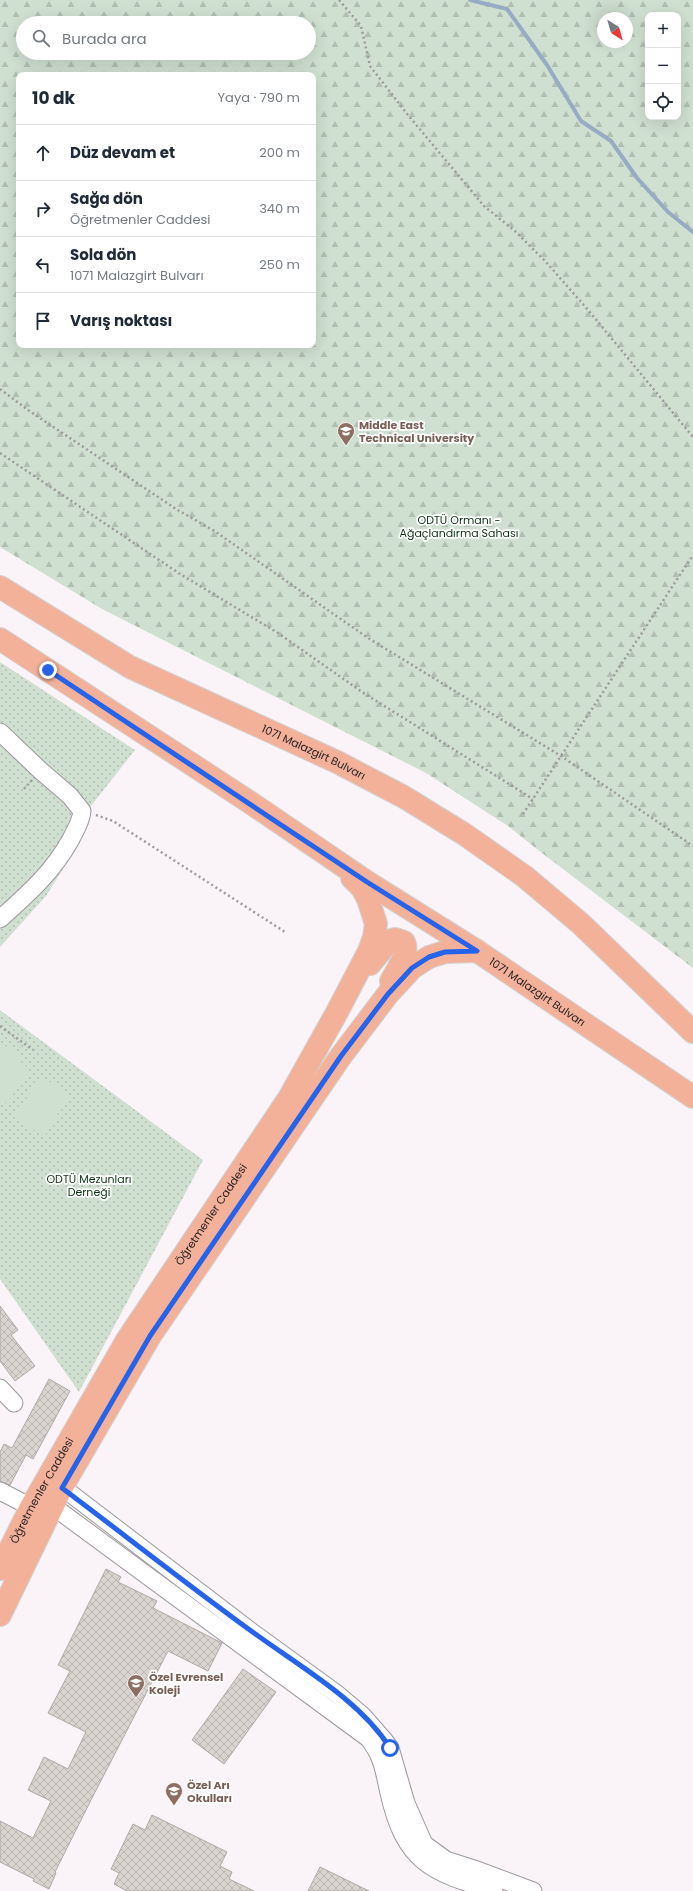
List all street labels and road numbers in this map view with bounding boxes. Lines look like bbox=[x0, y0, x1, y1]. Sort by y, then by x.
street label: 1071 Malazgirt Bulvarı bbox=[259, 721, 368, 784]
street label: 1071 Malazgirt Bulvarı bbox=[486, 954, 589, 1030]
street label: Öğretmenler Caddesi bbox=[171, 1160, 251, 1268]
street label: Öğretmenler Caddesi bbox=[6, 1434, 78, 1546]

